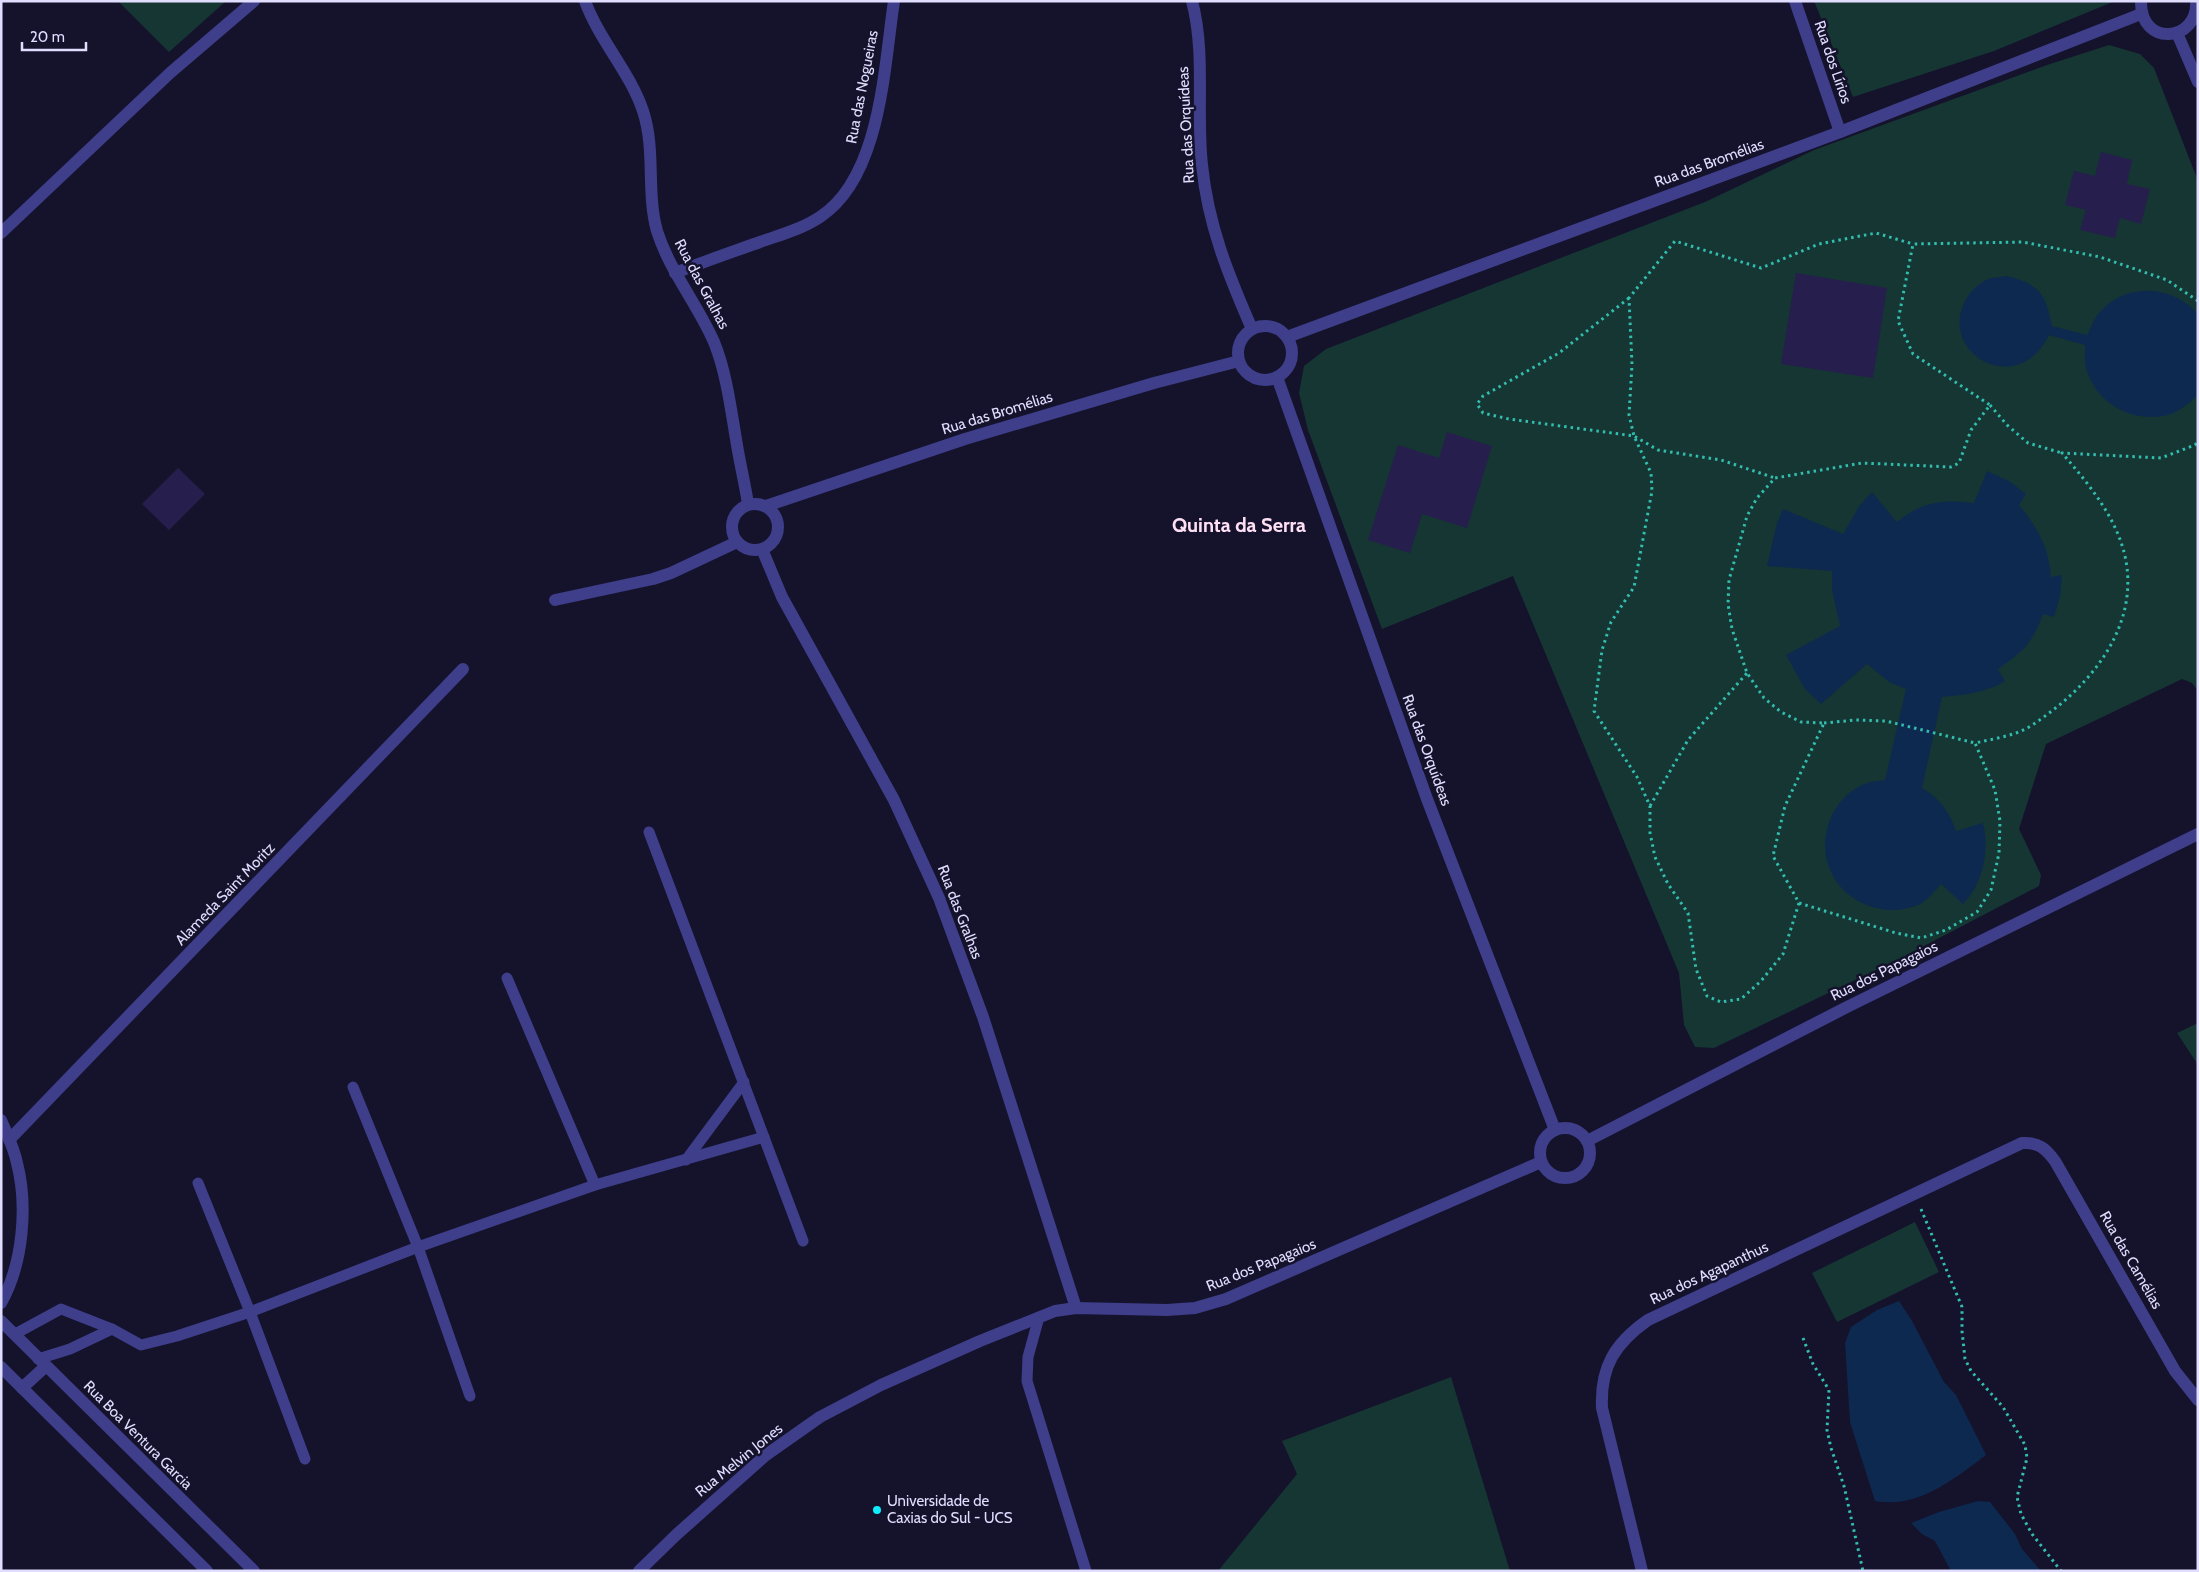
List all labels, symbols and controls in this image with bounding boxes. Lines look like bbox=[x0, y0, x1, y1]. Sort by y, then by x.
street label: Rua dos Lírios bbox=[1810, 18, 1856, 106]
scale bar bbox=[22, 20, 86, 52]
text: 20 m bbox=[30, 28, 65, 46]
street label: Rua das Nogueiras bbox=[842, 29, 882, 145]
street label: Rua das Orquídeas bbox=[1174, 66, 1198, 184]
street label: Rua das Bromélias bbox=[1652, 135, 1766, 191]
street label: Rua das Gralhas bbox=[671, 236, 733, 332]
street label: Rua das Bromélias bbox=[939, 388, 1055, 438]
district label: Quinta da Serra bbox=[1172, 513, 1306, 537]
street label: Rua das Orquídeas bbox=[1398, 692, 1456, 808]
street label: Alameda Saint Moritz bbox=[171, 839, 279, 949]
street label: Rua das Gralhas bbox=[934, 862, 986, 962]
street label: Rua dos Papagaios bbox=[1828, 937, 1940, 1005]
street label: Rua das Camélias bbox=[2096, 1208, 2166, 1312]
street label: Rua dos Papagaios bbox=[1203, 1235, 1319, 1295]
street label: Rua dos Agapanthus bbox=[1647, 1238, 1771, 1308]
street label: Rua Boa Ventura Garcia bbox=[80, 1377, 197, 1494]
street label: Rua Melvin Jones bbox=[692, 1419, 786, 1501]
place label: Universidade de Caxias do Sul - UCS bbox=[887, 1492, 1013, 1527]
marker: Universidade de Caxias do Sul - UCS bbox=[871, 1504, 883, 1516]

